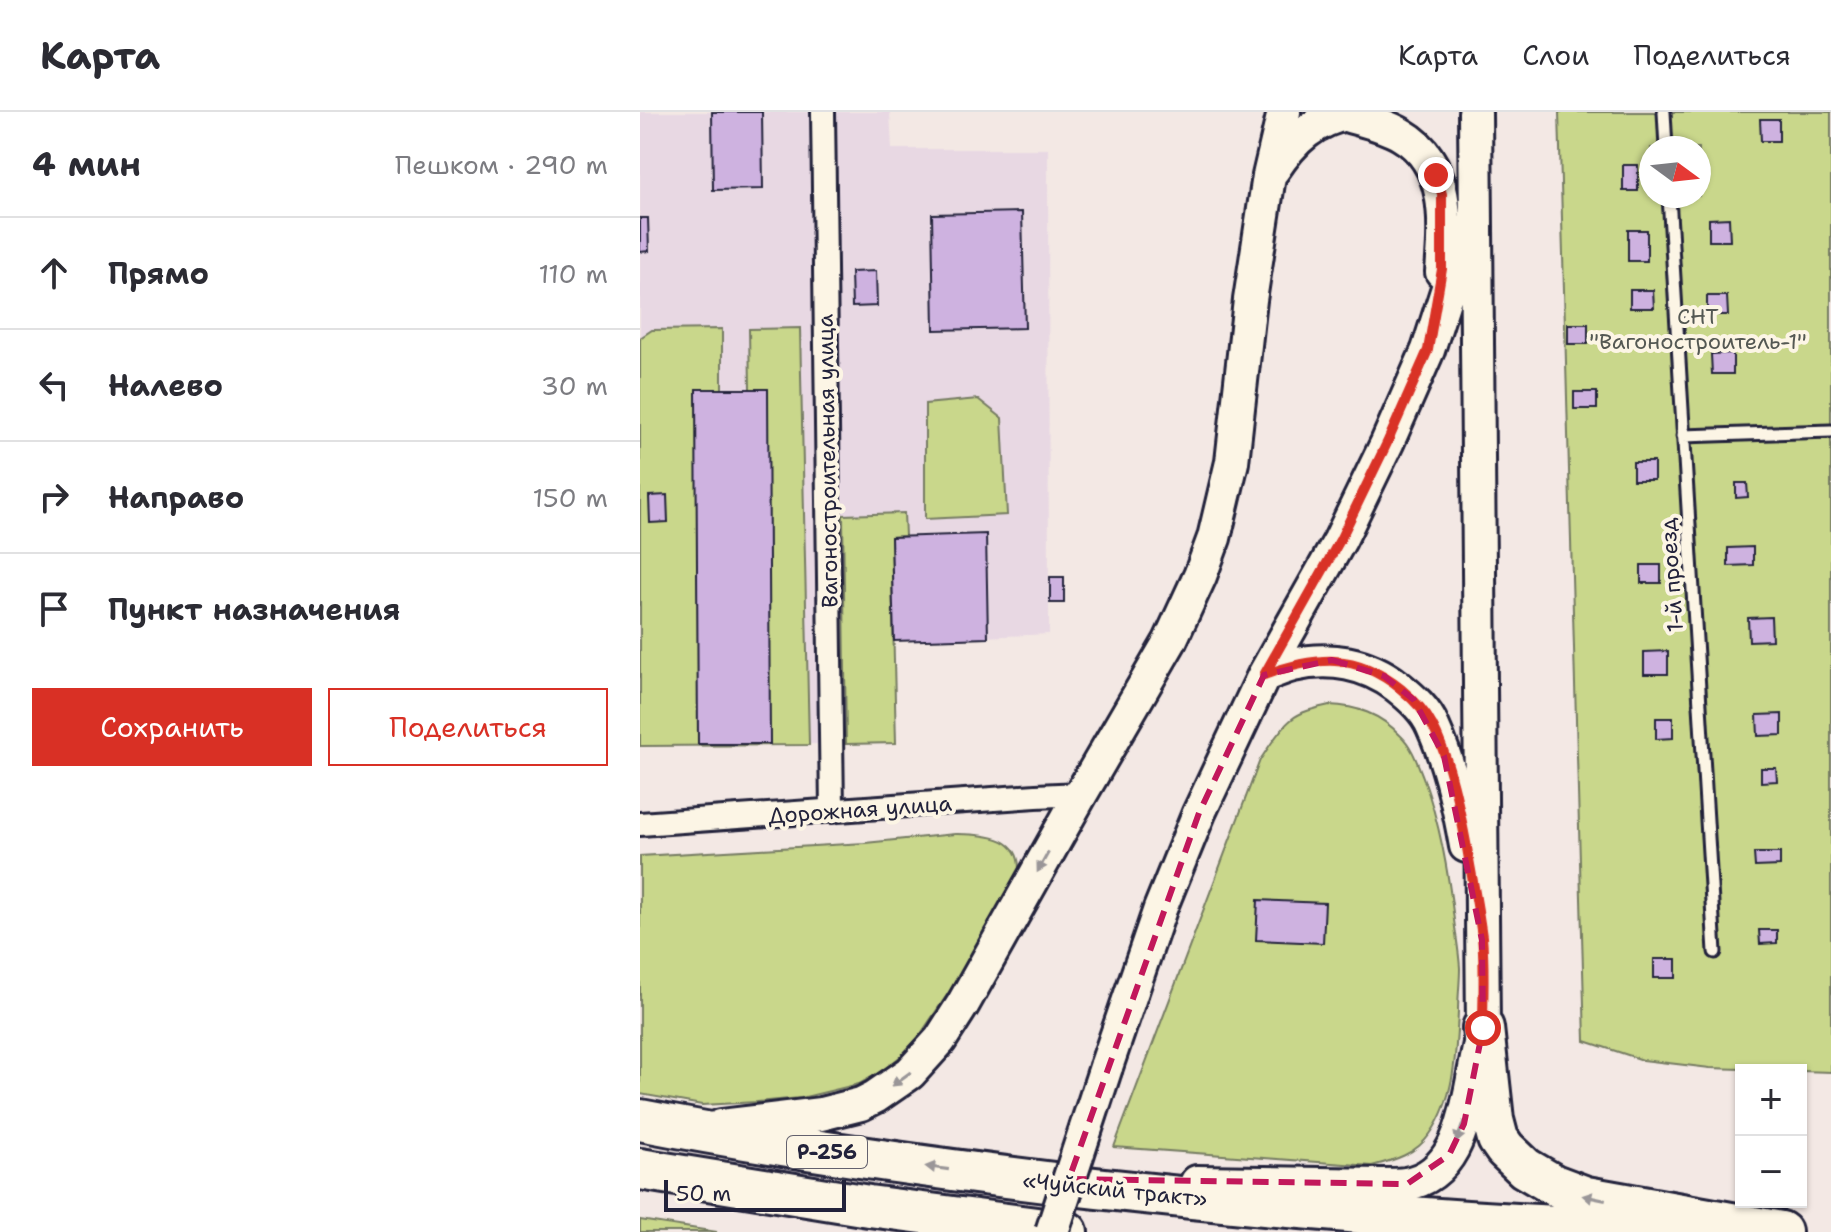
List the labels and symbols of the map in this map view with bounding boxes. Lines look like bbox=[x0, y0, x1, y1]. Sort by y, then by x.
north arrow bbox=[1639, 136, 1711, 208]
route end bbox=[1418, 157, 1454, 193]
park label: СНТ "Вагоностроитель-1" bbox=[1589, 302, 1807, 356]
street label: Вагоностроительная улица bbox=[810, 313, 845, 608]
street label: 1-й проезд bbox=[1653, 517, 1690, 633]
street label: Дорожная улица bbox=[767, 789, 953, 830]
one-way arrow bbox=[1036, 851, 1049, 874]
route start bbox=[1465, 1010, 1501, 1046]
one-way arrow bbox=[891, 1070, 912, 1086]
one-way arrow bbox=[1453, 1120, 1466, 1144]
road number: Р-256 bbox=[787, 1136, 867, 1168]
one-way arrow bbox=[924, 1161, 949, 1174]
street label: «Чуйский тракт» bbox=[1021, 1165, 1209, 1214]
scale bar bbox=[664, 1176, 846, 1212]
one-way arrow bbox=[1582, 1191, 1607, 1204]

